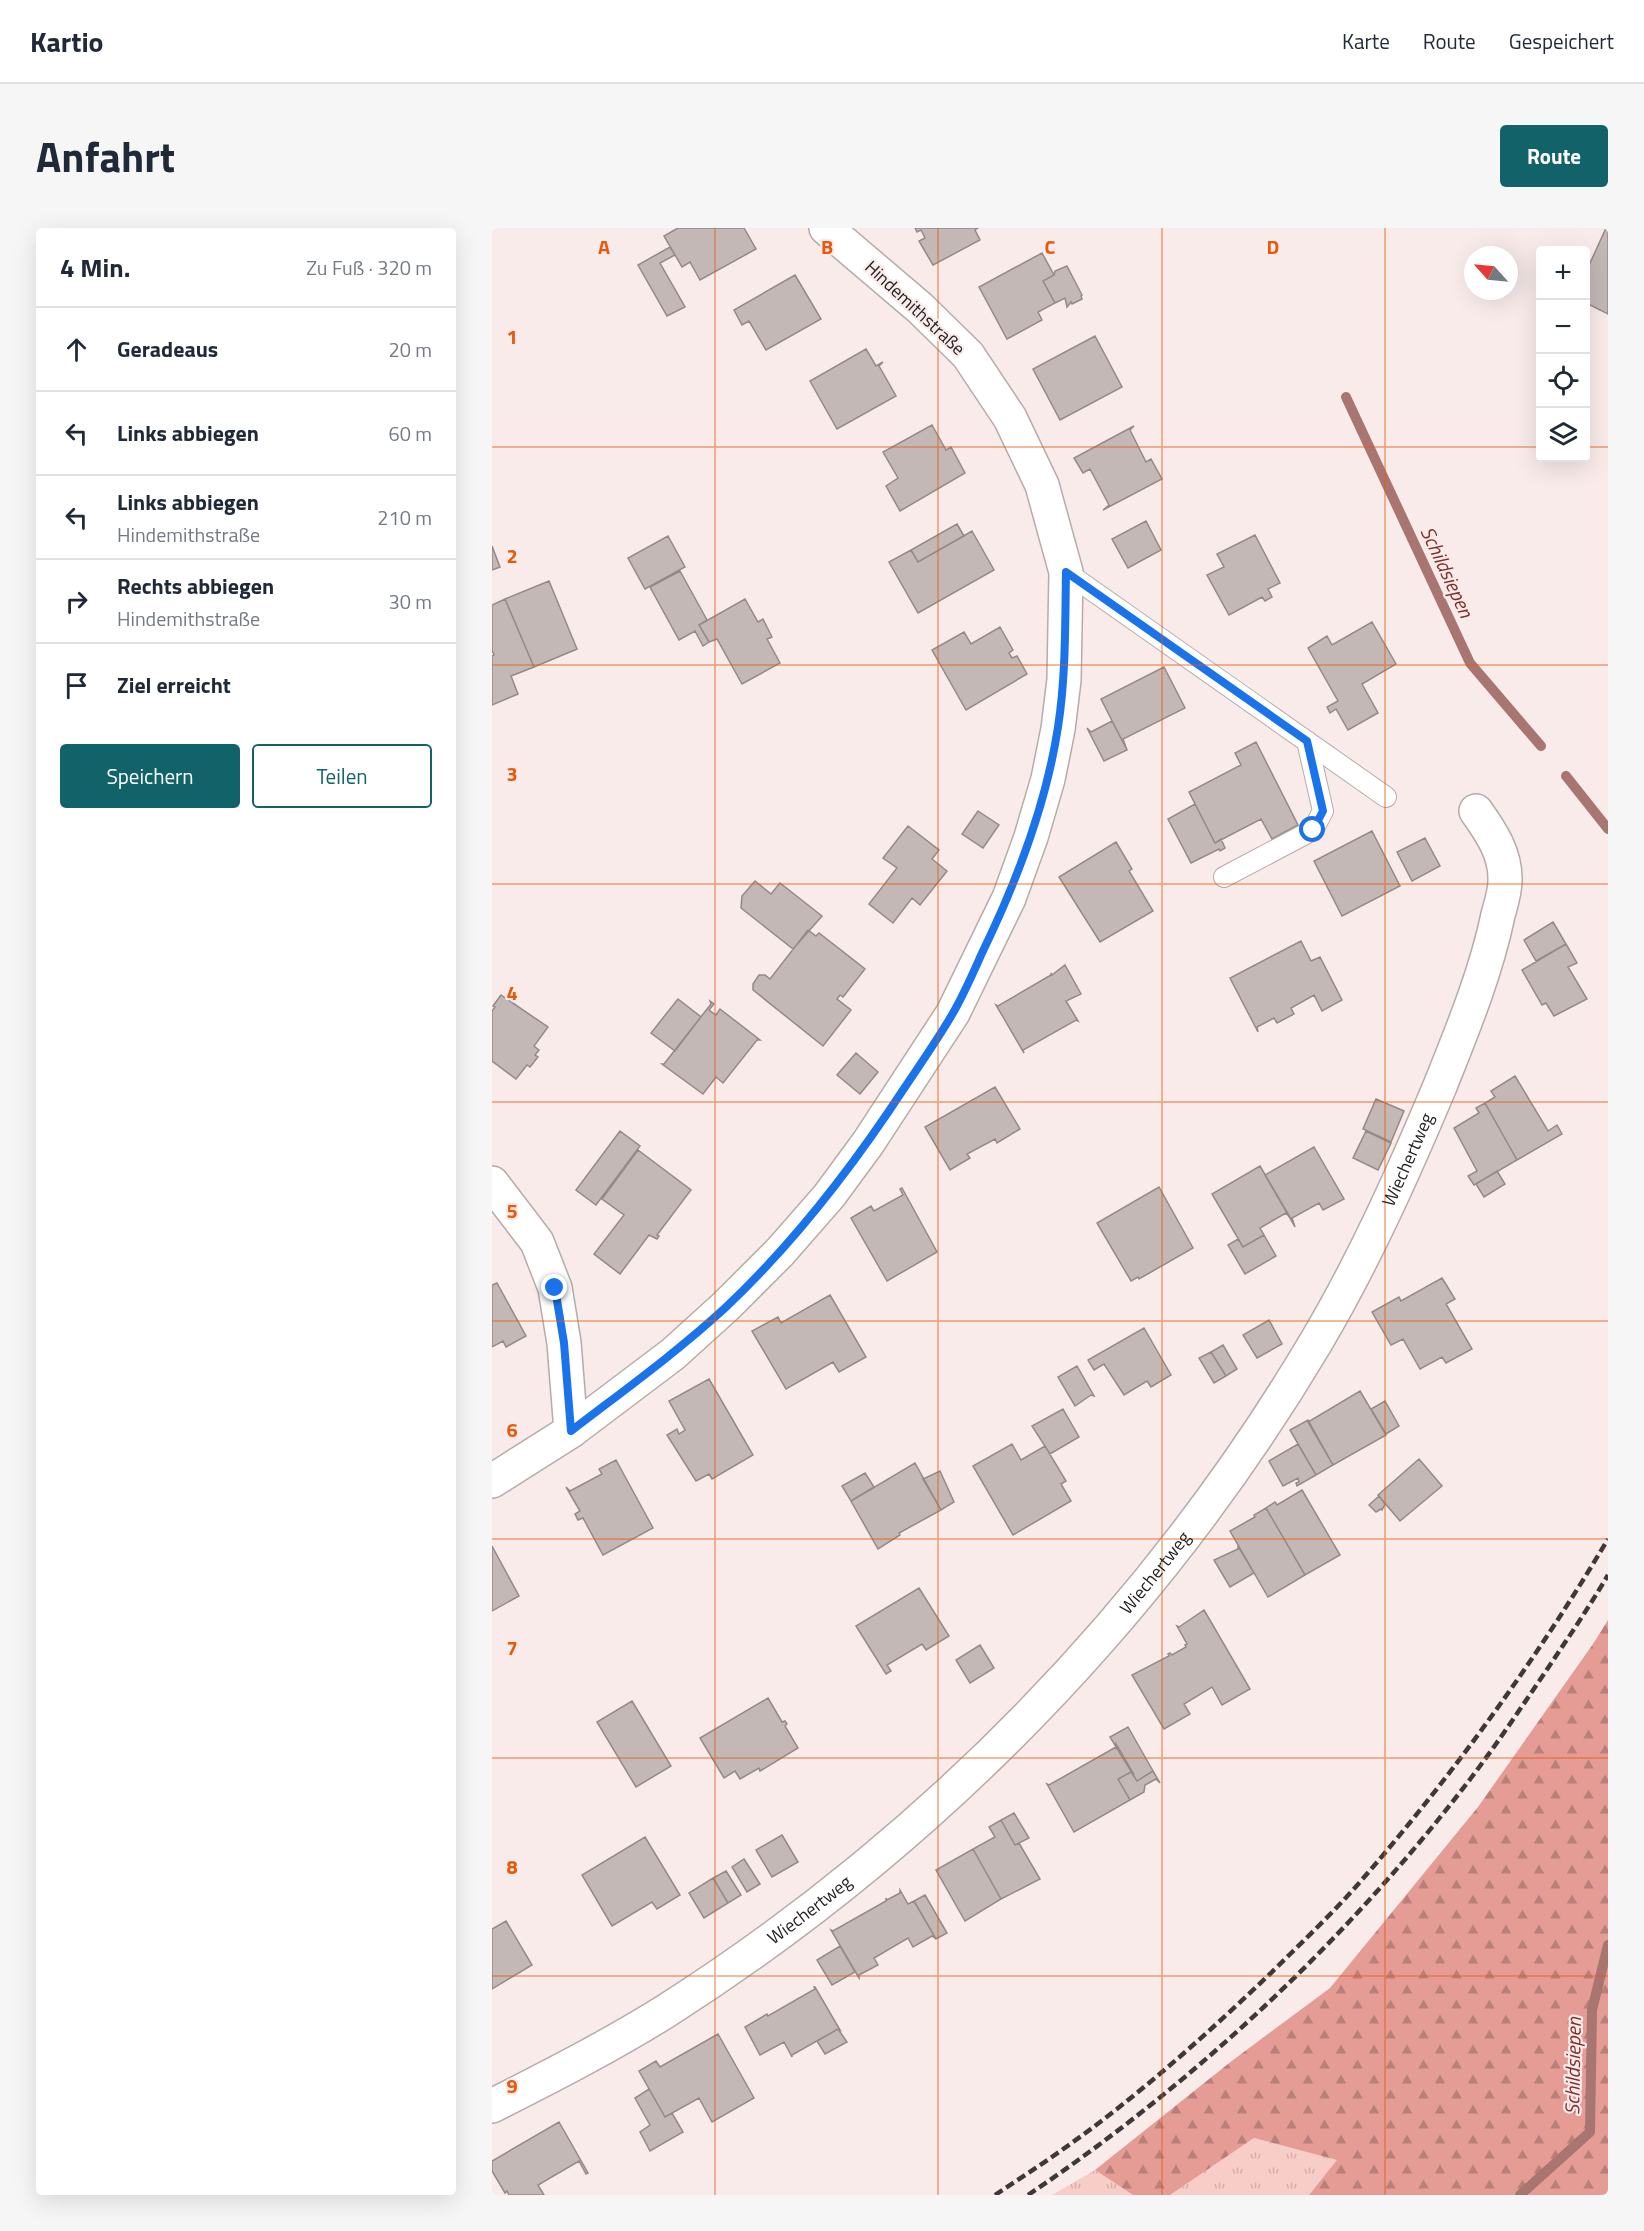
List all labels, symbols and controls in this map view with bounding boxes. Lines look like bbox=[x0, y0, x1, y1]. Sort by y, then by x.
text: Kartio bbox=[30, 20, 104, 63]
text: Karte bbox=[1342, 25, 1390, 57]
text: Route bbox=[1423, 25, 1476, 57]
text: Gespeichert bbox=[1509, 25, 1614, 57]
text: Anfahrt bbox=[36, 124, 175, 188]
button: Route bbox=[1500, 125, 1608, 187]
text: A bbox=[598, 231, 610, 262]
text: B bbox=[821, 231, 833, 262]
text: C bbox=[1045, 231, 1056, 262]
text: D bbox=[1267, 231, 1279, 262]
north arrow bbox=[1464, 246, 1518, 300]
map controls bbox=[1536, 246, 1590, 462]
button: + bbox=[1536, 246, 1590, 300]
text: 4 Min. bbox=[60, 248, 130, 287]
text: Zu Fuß · 320 m bbox=[306, 252, 432, 283]
street label: Hindemithstraße bbox=[859, 254, 972, 361]
button: − bbox=[1536, 300, 1590, 354]
text: 1 bbox=[506, 321, 518, 352]
text: Geradeaus bbox=[117, 332, 218, 366]
icon: ahead bbox=[60, 333, 93, 366]
text: 20 m bbox=[388, 334, 432, 365]
button: locate bbox=[1536, 354, 1590, 408]
button: layers bbox=[1536, 408, 1590, 462]
text: Links abbiegen bbox=[117, 416, 259, 450]
icon: left bbox=[60, 417, 93, 450]
text: 60 m bbox=[388, 418, 432, 449]
text: Links abbiegen bbox=[117, 485, 259, 519]
icon: left bbox=[60, 501, 93, 534]
text: 210 m bbox=[377, 502, 432, 533]
text: Hindemithstraße bbox=[117, 519, 260, 550]
water label: Schildsiepen bbox=[1413, 521, 1483, 624]
text: 2 bbox=[506, 540, 518, 571]
text: Rechts abbiegen bbox=[117, 569, 274, 603]
icon: right bbox=[60, 585, 93, 618]
text: 30 m bbox=[388, 586, 432, 617]
text: Hindemithstraße bbox=[117, 603, 260, 634]
text: Ziel erreicht bbox=[117, 668, 231, 702]
icon: arrive bbox=[60, 669, 93, 702]
button: Speichern bbox=[60, 744, 240, 808]
button: Teilen bbox=[252, 744, 432, 808]
text: 3 bbox=[506, 758, 518, 789]
route start bbox=[1299, 816, 1325, 842]
text: 4 bbox=[506, 977, 518, 1008]
street label: Wiechertweg bbox=[1375, 1108, 1440, 1211]
text: 5 bbox=[506, 1195, 518, 1226]
route end bbox=[541, 1274, 567, 1300]
text: 6 bbox=[506, 1414, 518, 1445]
street label: Wiechertweg bbox=[1113, 1525, 1197, 1620]
text: 7 bbox=[506, 1632, 518, 1663]
text: 8 bbox=[506, 1851, 518, 1882]
street label: Wiechertweg bbox=[761, 1868, 857, 1951]
water label: Schildsiepen bbox=[1556, 2016, 1589, 2115]
text: 9 bbox=[506, 2070, 518, 2101]

